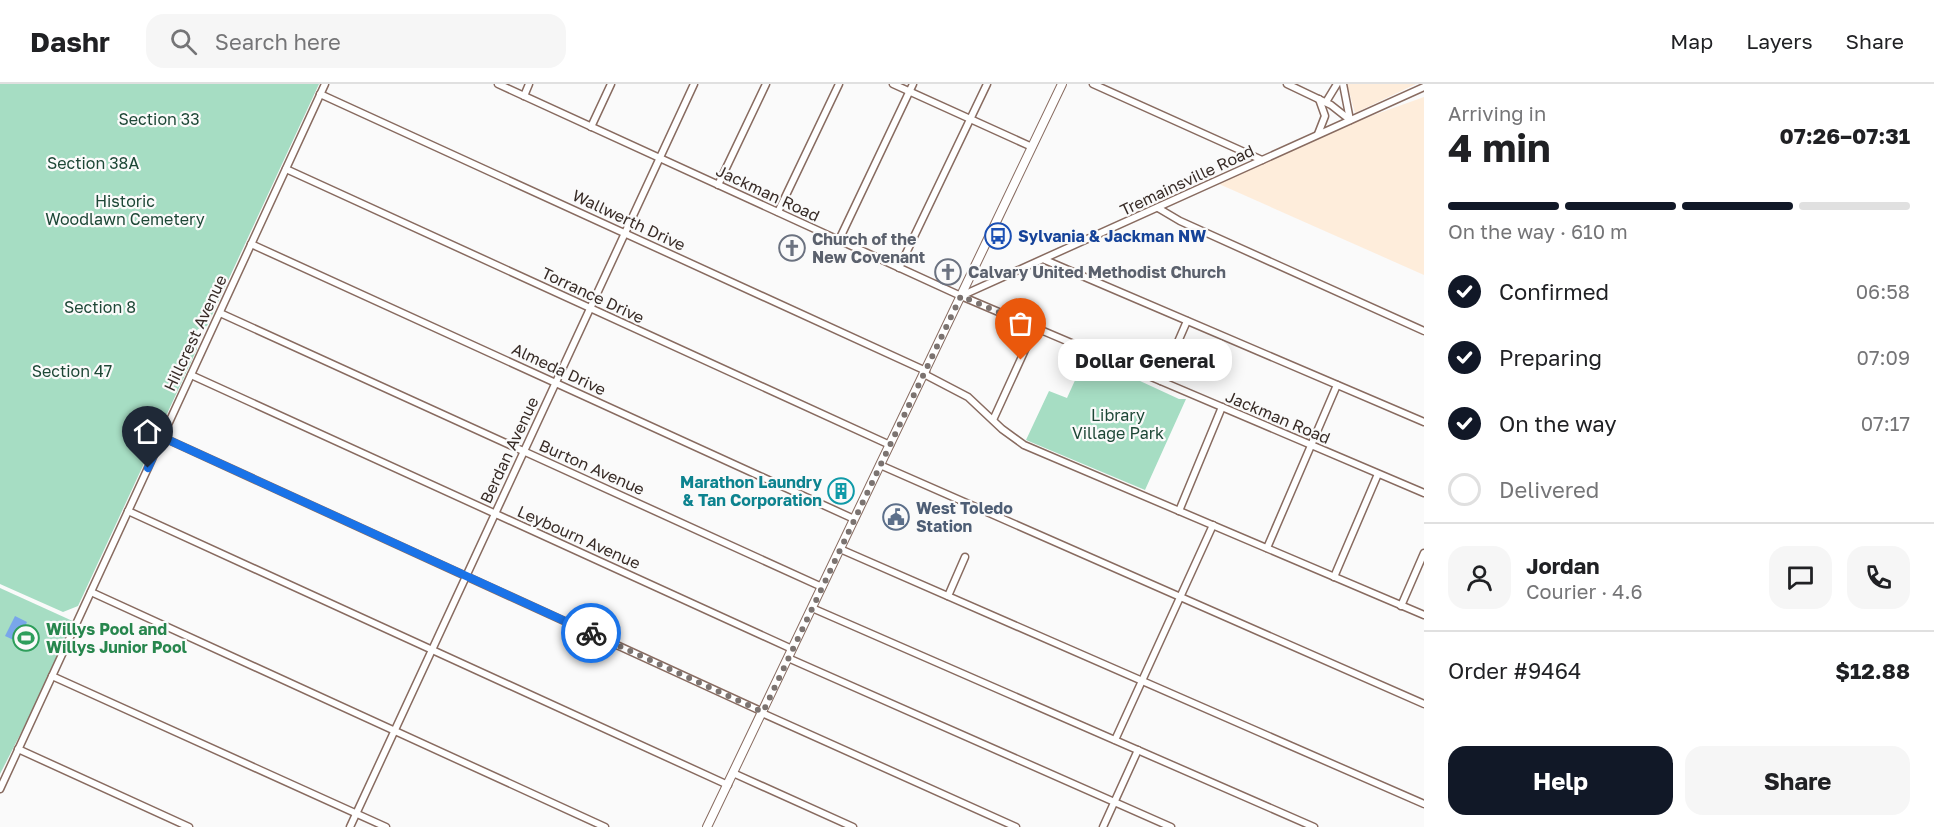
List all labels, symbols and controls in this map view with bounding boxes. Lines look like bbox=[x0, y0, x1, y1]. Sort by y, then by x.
search box bbox=[146, 14, 566, 68]
text: Dashr bbox=[30, 25, 110, 58]
icon: search bbox=[167, 25, 200, 58]
text: Search here bbox=[215, 28, 341, 55]
text: Map bbox=[1670, 28, 1713, 54]
text: Layers bbox=[1746, 28, 1813, 54]
text: Share bbox=[1846, 28, 1904, 54]
text: Arriving in bbox=[1448, 101, 1546, 125]
park label: Section 33 bbox=[118, 109, 200, 129]
text: 07:26–07:31 bbox=[1780, 122, 1910, 149]
text: 4 min bbox=[1448, 124, 1551, 171]
street label: Tremainsville Road bbox=[1117, 140, 1257, 220]
park label: Section 38A bbox=[47, 153, 139, 173]
street label: Jackman Road bbox=[713, 160, 823, 226]
street label: Wallwerth Drive bbox=[569, 185, 689, 255]
park label: Historic Woodlawn Cemetery bbox=[45, 191, 205, 229]
text: On the way · 610 m bbox=[1448, 219, 1628, 243]
bus stop icon: Sylvania & Jackman NW bbox=[983, 221, 1013, 251]
place label: Sylvania & Jackman NW bbox=[1018, 226, 1206, 246]
place label: Church of the New Covenant bbox=[812, 229, 925, 267]
church icon: Church of the New Covenant bbox=[777, 233, 807, 263]
church icon: Calvary United Methodist Church bbox=[933, 257, 963, 287]
street label: Torrance Drive bbox=[539, 262, 647, 328]
place label: Calvary United Methodist Church bbox=[968, 262, 1226, 282]
street label: Hillcrest Avenue bbox=[159, 272, 231, 394]
icon: check bbox=[1448, 275, 1481, 308]
text: Confirmed bbox=[1499, 278, 1609, 305]
text: 06:58 bbox=[1856, 279, 1910, 303]
park label: Section 8 bbox=[64, 297, 136, 317]
pin bbox=[995, 298, 1046, 360]
icon: bag bbox=[1004, 307, 1037, 340]
street label: Almeda Drive bbox=[509, 338, 609, 400]
callout: Dollar General bbox=[1057, 339, 1231, 381]
icon: check bbox=[1448, 341, 1481, 374]
text: Preparing bbox=[1499, 344, 1602, 371]
text: 07:09 bbox=[1857, 345, 1910, 369]
text: Dollar General bbox=[1075, 348, 1215, 372]
park label: Section 47 bbox=[32, 361, 112, 381]
street label: Jackman Road bbox=[1223, 386, 1333, 448]
street label: Berdan Avenue bbox=[476, 394, 542, 506]
park label: Library Village Park bbox=[1072, 405, 1164, 443]
pin bbox=[122, 406, 173, 468]
icon: check bbox=[1448, 407, 1481, 440]
text: On the way bbox=[1499, 410, 1617, 437]
text: 07:17 bbox=[1861, 411, 1910, 435]
icon: home bbox=[131, 415, 164, 448]
street label: Burton Avenue bbox=[536, 435, 648, 499]
place label: Marathon Laundry & Tan Corporation bbox=[680, 472, 822, 510]
building icon: Marathon Laundry & Tan Corporation bbox=[826, 476, 856, 506]
text: Delivered bbox=[1499, 476, 1599, 503]
place label: West Toledo Station bbox=[916, 498, 1013, 536]
street label: Leybourn Avenue bbox=[514, 501, 644, 573]
public building icon: West Toledo Station bbox=[881, 502, 911, 532]
button: person bbox=[1448, 546, 1511, 609]
button: chat bbox=[1769, 546, 1832, 609]
button: phone bbox=[1847, 546, 1910, 609]
text: Jordan bbox=[1526, 552, 1600, 579]
text: Courier · 4.6 bbox=[1526, 579, 1643, 603]
courier bbox=[561, 603, 621, 663]
icon: bike bbox=[575, 617, 608, 650]
place label: Willys Pool and Willys Junior Pool bbox=[46, 619, 188, 657]
sports icon: Willys Pool and Willys Junior Pool bbox=[11, 623, 41, 653]
text: Order #9464 bbox=[1448, 657, 1581, 684]
text: $12.88 bbox=[1835, 657, 1910, 684]
button: Help bbox=[1448, 746, 1673, 815]
button: Share bbox=[1685, 746, 1910, 815]

